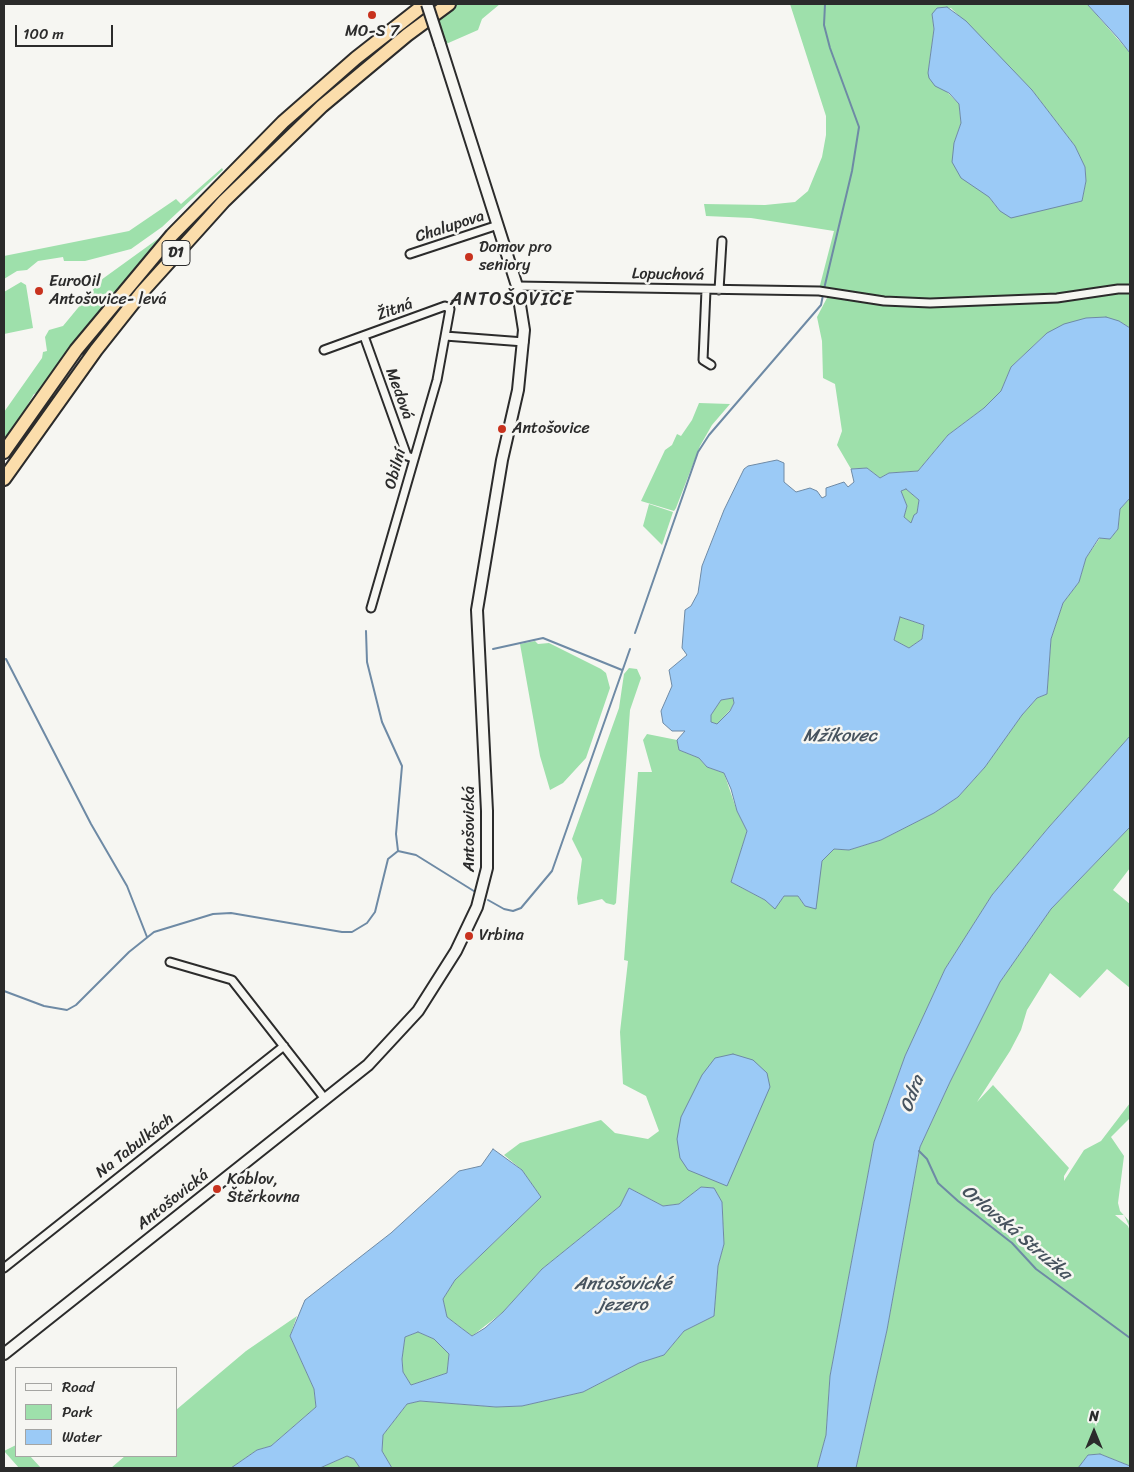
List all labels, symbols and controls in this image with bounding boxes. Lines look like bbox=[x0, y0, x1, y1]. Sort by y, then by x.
marker: MO-S 7 bbox=[366, 9, 378, 21]
scale bar bbox=[18, 15, 115, 47]
text: 100 m bbox=[23, 21, 64, 47]
place label: MO-S 7 bbox=[345, 22, 399, 42]
street label: Chalupova bbox=[413, 207, 487, 247]
place label: Domov pro seniory bbox=[479, 238, 552, 276]
road number: D1 bbox=[162, 240, 190, 266]
marker: Domov pro seniory bbox=[463, 251, 475, 263]
street label: Lopuchová bbox=[632, 265, 704, 285]
place label: EuroOil Antošovice- levá bbox=[49, 272, 167, 310]
marker: EuroOil Antošovice- levá bbox=[33, 285, 45, 297]
district label: ANTOŠOVICE bbox=[449, 289, 575, 311]
street label: Žitná bbox=[374, 295, 416, 325]
street label: Medová bbox=[381, 366, 417, 422]
place label: Antošovice bbox=[512, 419, 590, 439]
marker: Antošovice bbox=[496, 423, 508, 435]
street label: Obilní bbox=[381, 447, 411, 491]
water label: Mžíkovec bbox=[803, 725, 877, 747]
street label: Antošovická bbox=[460, 786, 480, 872]
place label: Vrbina bbox=[479, 926, 524, 946]
marker: Vrbina bbox=[463, 930, 475, 942]
water label: Odra bbox=[896, 1073, 930, 1115]
street label: Na Tabulkách bbox=[92, 1110, 178, 1182]
street label: Antošovická bbox=[133, 1166, 213, 1234]
place label: Koblov, Štěrkovna bbox=[227, 1170, 300, 1208]
water label: Orlovská Stružka bbox=[957, 1181, 1075, 1285]
marker: Koblov, Štěrkovna bbox=[211, 1183, 223, 1195]
water label: Antošovické jezero bbox=[574, 1273, 672, 1316]
legend bbox=[15, 1367, 178, 1457]
text: Road bbox=[62, 1374, 94, 1400]
text: Park bbox=[62, 1399, 93, 1425]
text: N bbox=[1089, 1404, 1099, 1429]
north arrow bbox=[1069, 1407, 1119, 1457]
text: Water bbox=[62, 1424, 102, 1450]

